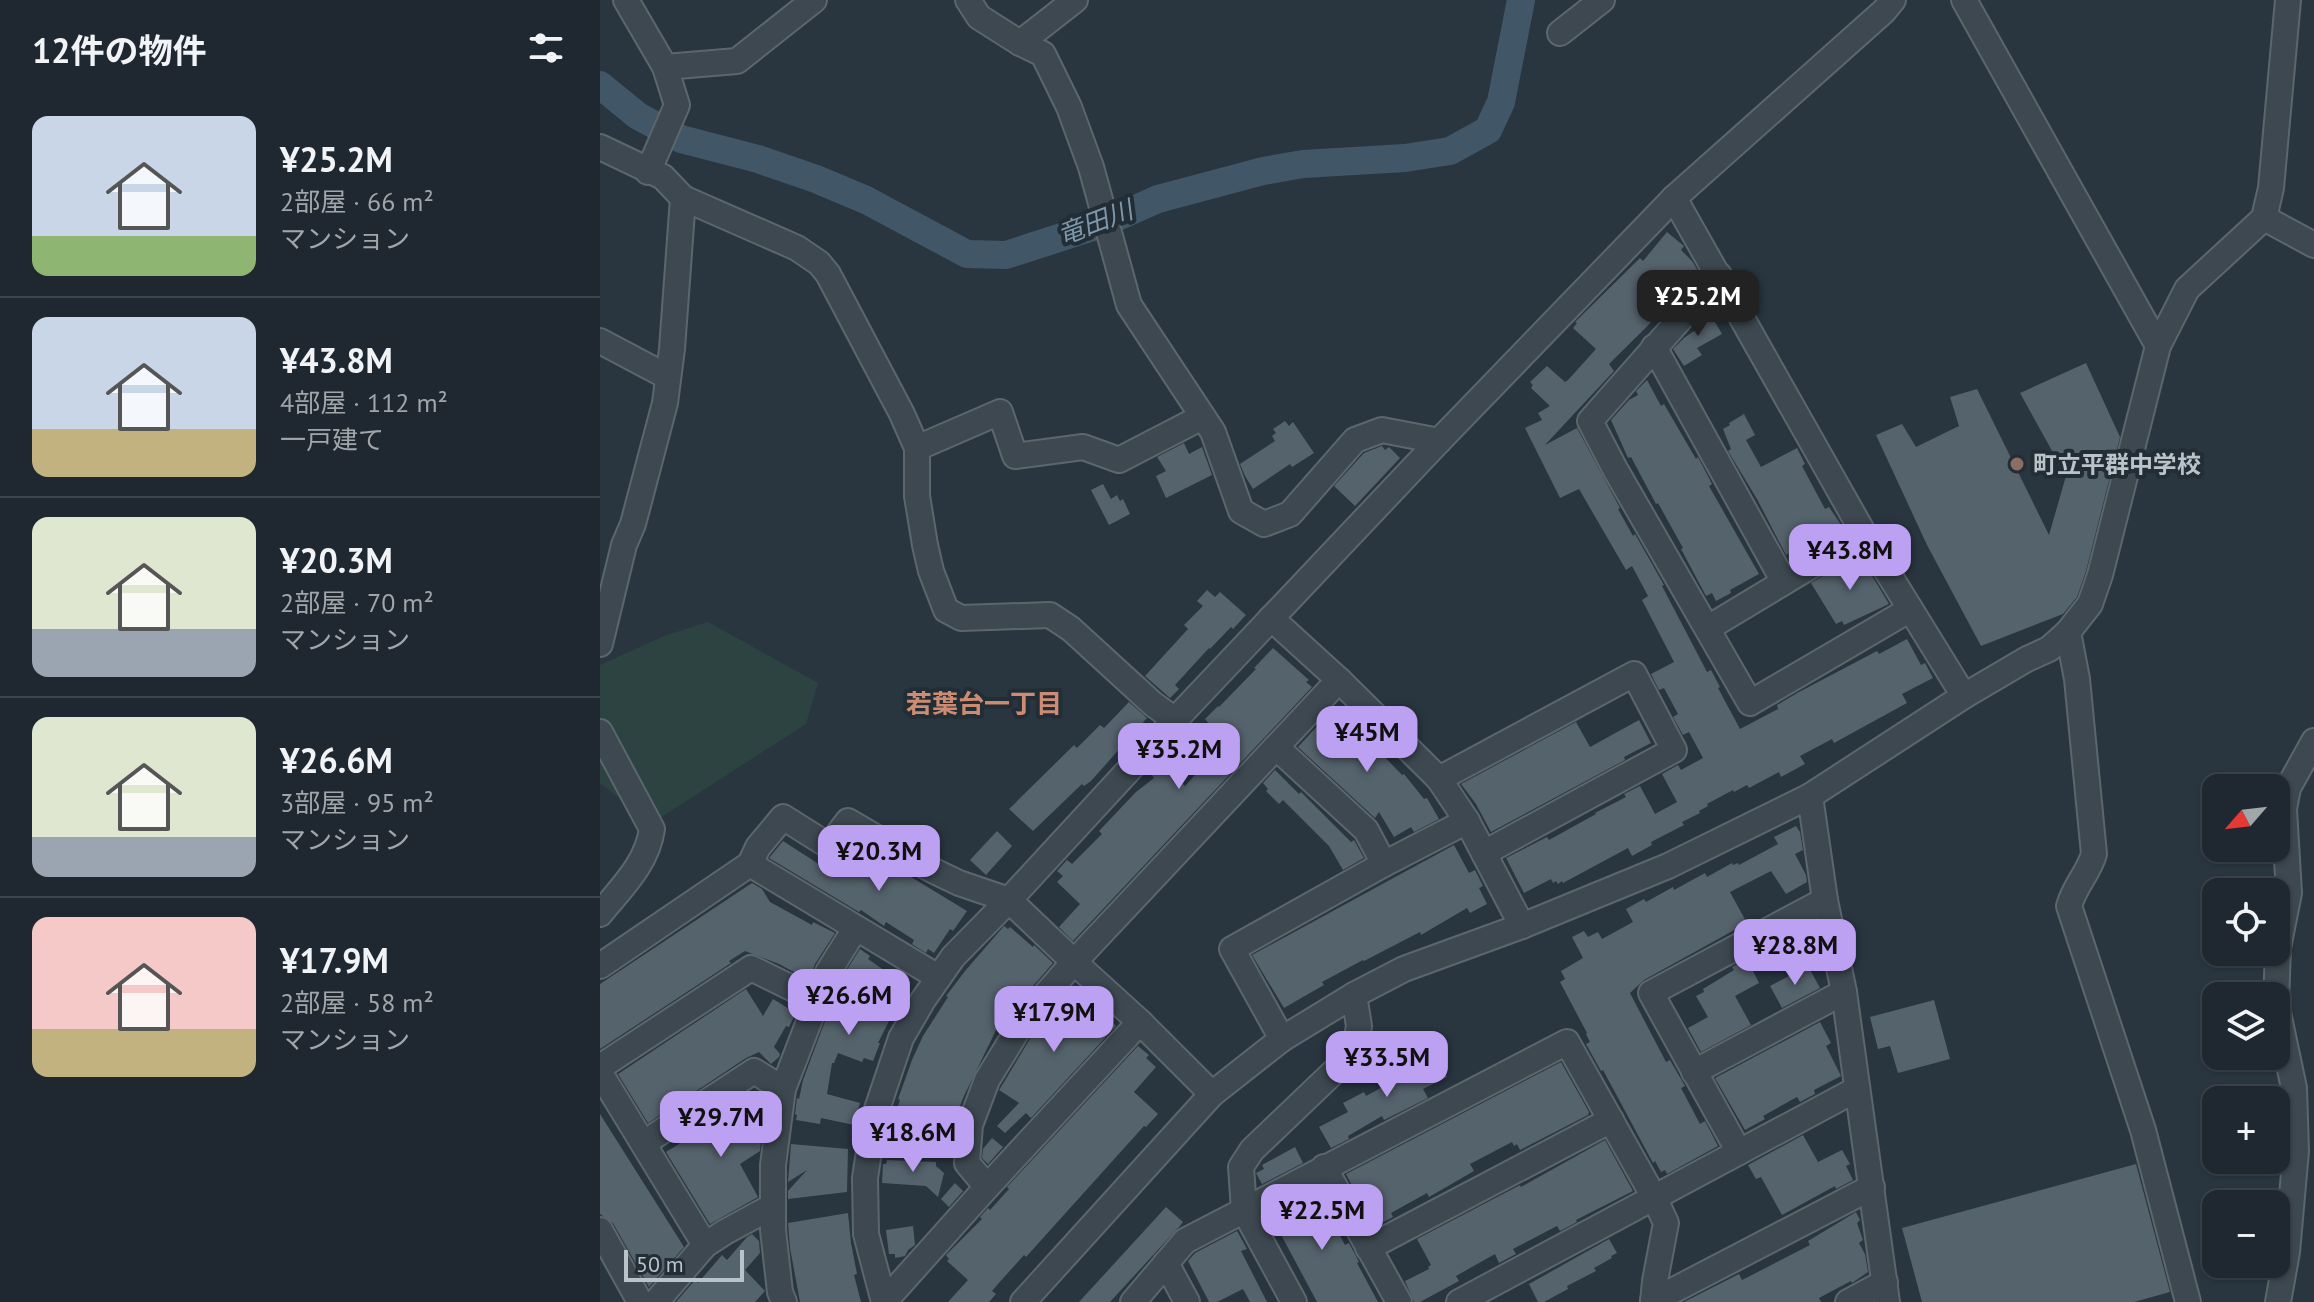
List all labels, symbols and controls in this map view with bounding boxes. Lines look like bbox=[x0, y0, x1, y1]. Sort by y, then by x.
icon: filters bbox=[524, 26, 568, 70]
text: 12件の物件 bbox=[32, 28, 207, 72]
text: ¥25.2M bbox=[280, 137, 393, 181]
icon: home bbox=[96, 148, 192, 244]
text: 2部屋 · 66 m² bbox=[280, 185, 434, 218]
water label: 竜田川 bbox=[1053, 192, 1140, 251]
text: マンション bbox=[280, 222, 410, 255]
pin: ¥25.2M bbox=[1633, 270, 1763, 338]
text: ¥25.2M bbox=[1655, 279, 1741, 312]
text: ¥43.8M bbox=[280, 338, 393, 382]
icon: home bbox=[96, 349, 192, 445]
text: 4部屋 · 112 m² bbox=[280, 386, 448, 419]
text: 一戸建て bbox=[280, 423, 384, 456]
place label: 町立平群中学校 bbox=[2033, 449, 2201, 480]
marker: 町立平群中学校 bbox=[2008, 455, 2026, 473]
pin: ¥43.8M bbox=[1785, 524, 1915, 592]
text: ¥43.8M bbox=[1807, 533, 1893, 566]
text: ¥20.3M bbox=[280, 538, 393, 582]
icon: home bbox=[96, 549, 192, 645]
text: 2部屋 · 70 m² bbox=[280, 586, 434, 619]
text: マンション bbox=[280, 623, 410, 656]
district label: 若葉台一丁目 bbox=[906, 687, 1062, 720]
pin: ¥45M bbox=[1320, 706, 1414, 774]
text: ¥45M bbox=[1334, 715, 1400, 748]
pin: ¥35.2M bbox=[1114, 723, 1244, 791]
text: ¥35.2M bbox=[1136, 732, 1222, 765]
text: ¥26.6M bbox=[280, 738, 393, 782]
icon: home bbox=[96, 749, 192, 845]
north arrow bbox=[2202, 774, 2290, 862]
map controls bbox=[2202, 774, 2290, 1278]
text: 3部屋 · 95 m² bbox=[280, 786, 434, 819]
text: マンション bbox=[280, 823, 410, 856]
pin: ¥20.3M bbox=[814, 825, 944, 893]
text: ¥20.3M bbox=[836, 834, 922, 867]
button: locate bbox=[2202, 878, 2290, 966]
pin: ¥28.8M bbox=[1730, 919, 1860, 987]
text: ¥28.8M bbox=[1752, 928, 1838, 961]
text: ¥17.9M bbox=[280, 938, 389, 982]
icon: home bbox=[96, 949, 192, 1045]
pin: ¥26.6M bbox=[784, 969, 914, 1037]
text: ¥26.6M bbox=[806, 978, 892, 1011]
button: layers bbox=[2202, 982, 2290, 1070]
text: 2部屋 · 58 m² bbox=[280, 986, 434, 1019]
pin: ¥17.9M bbox=[989, 986, 1119, 1054]
text: ¥17.9M bbox=[1012, 995, 1096, 1028]
text: マンション bbox=[280, 1023, 410, 1056]
pin: ¥33.5M bbox=[1322, 1031, 1452, 1099]
text: ¥33.5M bbox=[1344, 1040, 1430, 1073]
button: + bbox=[2202, 1086, 2290, 1174]
pin: ¥29.7M bbox=[656, 1091, 786, 1159]
text: ¥29.7M bbox=[678, 1100, 764, 1133]
pin: ¥18.6M bbox=[848, 1106, 978, 1174]
text: ¥18.6M bbox=[870, 1115, 956, 1148]
pin: ¥22.5M bbox=[1257, 1184, 1387, 1252]
button: − bbox=[2202, 1190, 2290, 1278]
text: ¥22.5M bbox=[1279, 1193, 1365, 1226]
scale bar bbox=[624, 1246, 744, 1282]
text: 50 m bbox=[636, 1250, 684, 1278]

